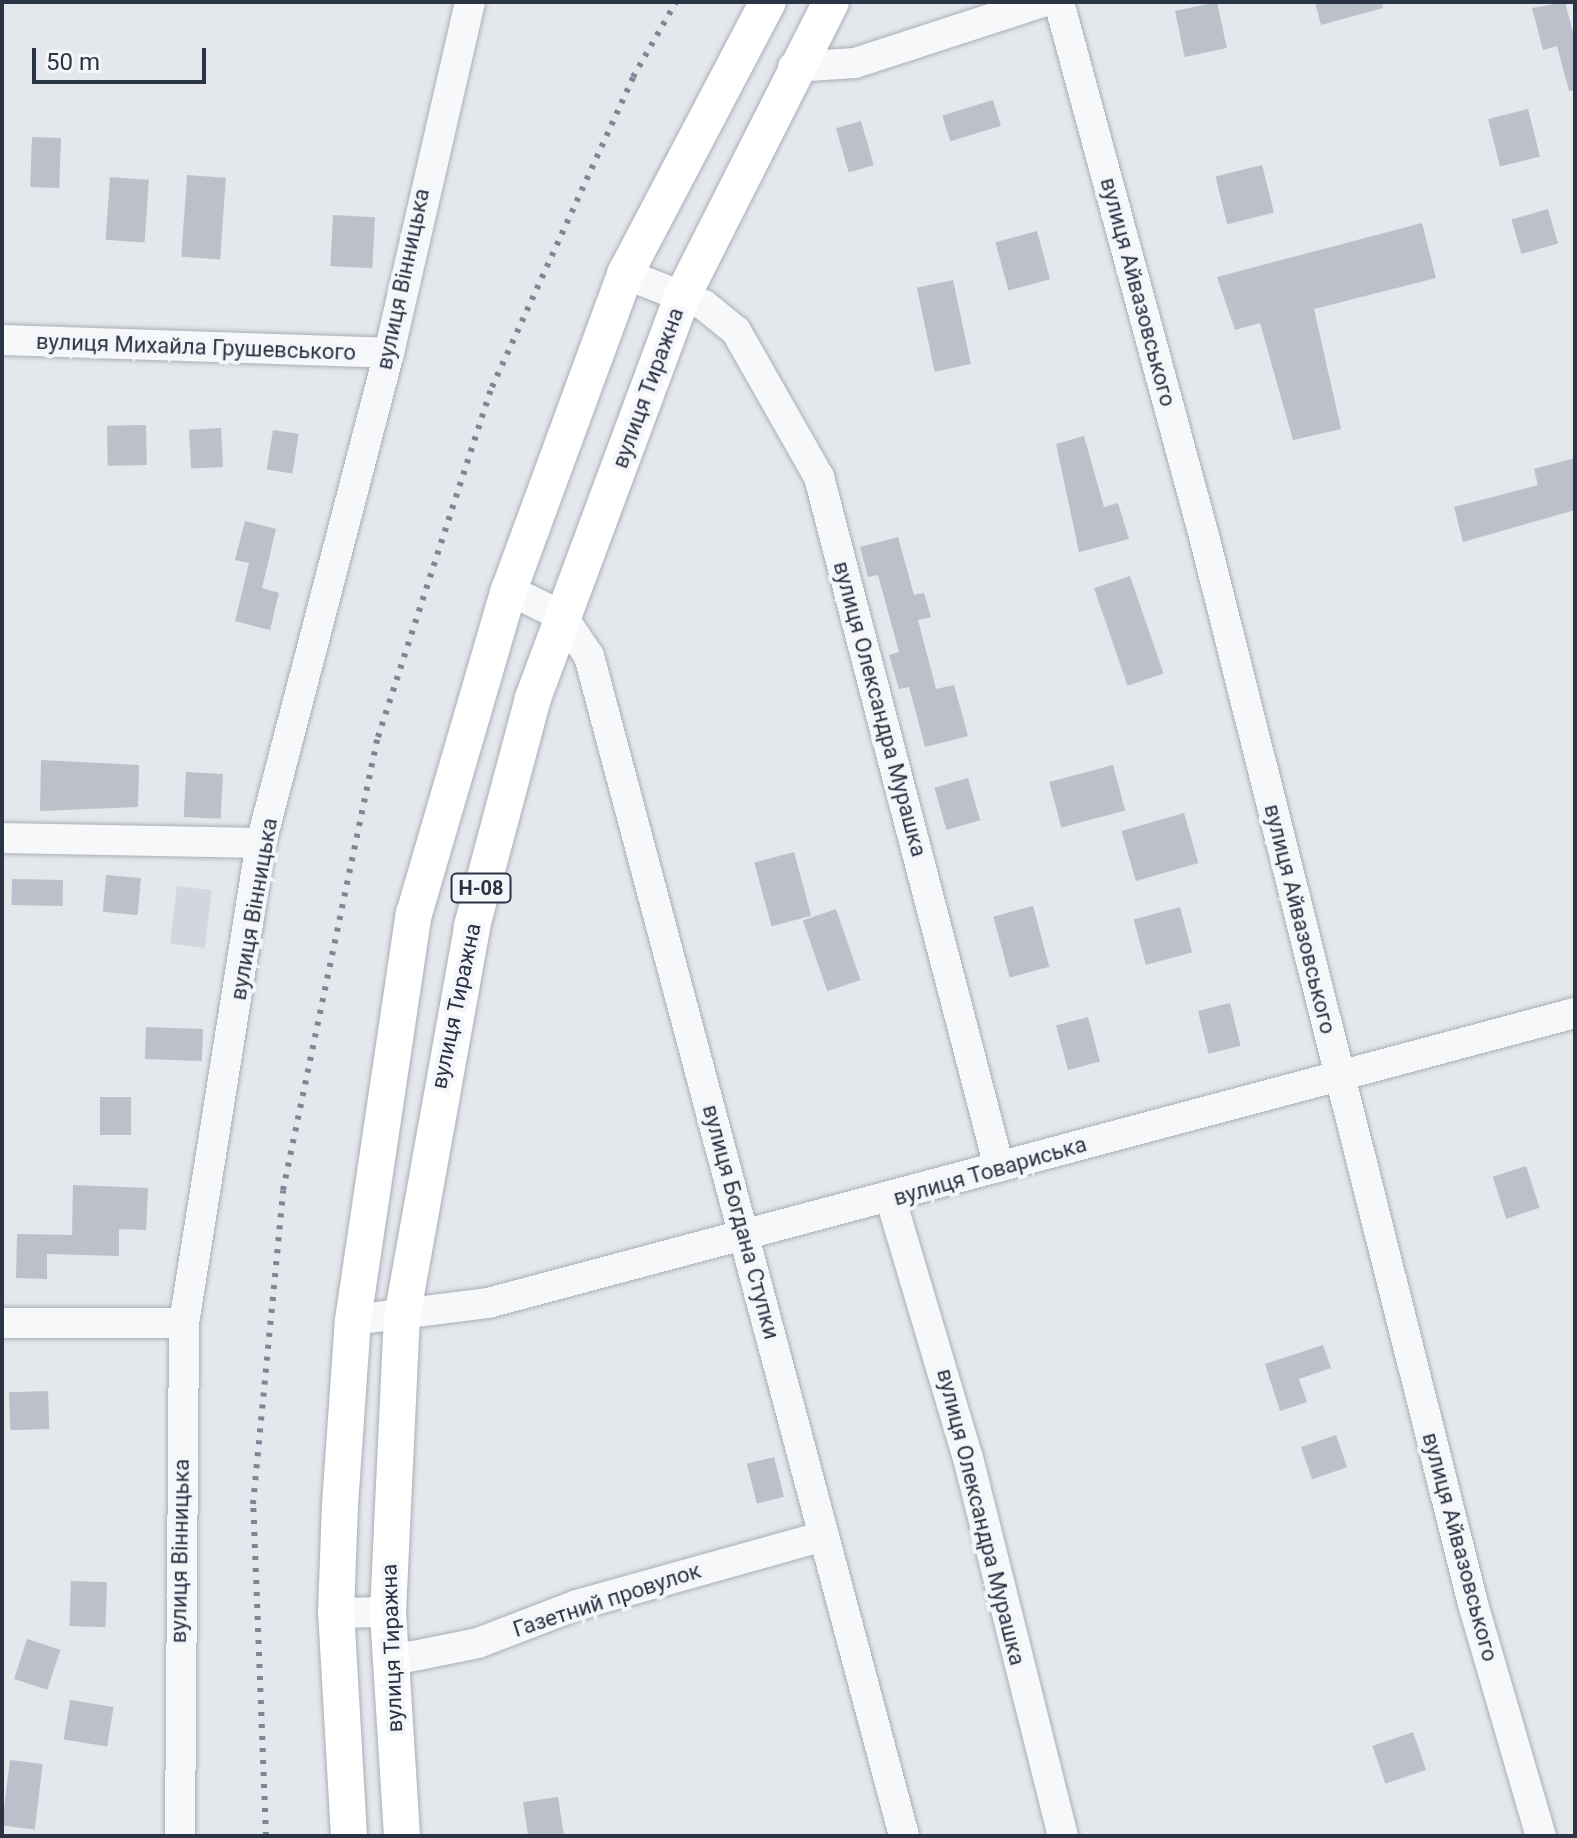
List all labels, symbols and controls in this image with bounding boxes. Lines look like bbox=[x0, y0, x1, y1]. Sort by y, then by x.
scale bar bbox=[36, 32, 210, 82]
text: 50 m bbox=[46, 48, 100, 76]
street label: вулиця Айвазовського bbox=[1095, 175, 1181, 409]
street label: вулиця Вінницька bbox=[371, 186, 435, 372]
street label: вулиця Тиражна bbox=[607, 304, 689, 472]
street label: вулиця Михайла Грушевського bbox=[36, 328, 356, 366]
street label: вулиця Олександра Мурашка bbox=[828, 558, 932, 860]
street label: вулиця Айвазовського bbox=[1259, 801, 1341, 1037]
street label: вулиця Вінницька bbox=[225, 816, 283, 1002]
road number: Н-08 bbox=[449, 872, 513, 904]
street label: вулиця Тиражна bbox=[426, 921, 486, 1091]
street label: вулиця Богдана Ступки bbox=[697, 1102, 785, 1342]
street label: вулиця Товариська bbox=[890, 1131, 1090, 1211]
street label: вулиця Олександра Мурашка bbox=[931, 1366, 1031, 1668]
street label: вулиця Айвазовського bbox=[1417, 1430, 1503, 1664]
street label: вулиця Вінницька bbox=[165, 1459, 195, 1643]
street label: Газетний провулок bbox=[510, 1557, 704, 1643]
street label: вулиця Тиражна bbox=[376, 1563, 408, 1733]

